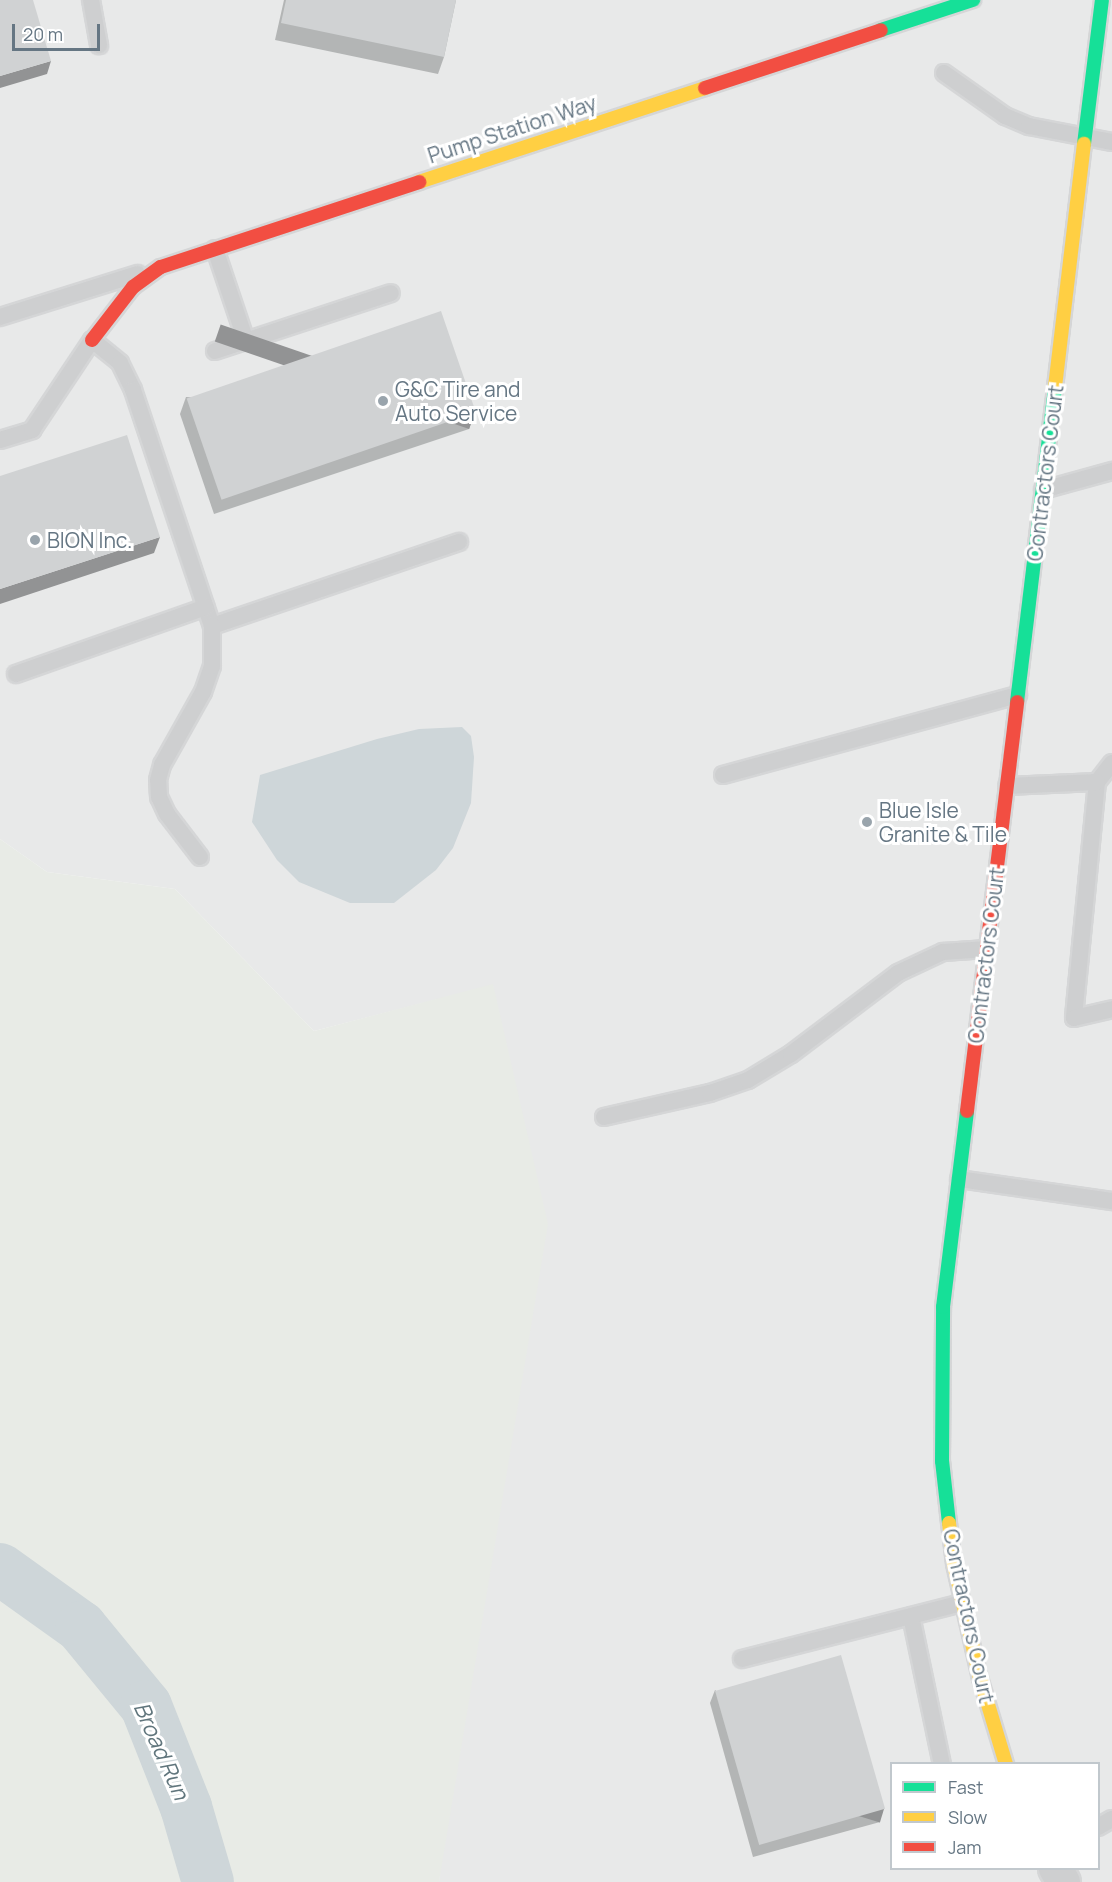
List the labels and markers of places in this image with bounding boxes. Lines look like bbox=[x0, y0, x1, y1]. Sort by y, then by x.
place label: G&C Tire and Auto Service bbox=[395, 376, 520, 426]
marker: G&C Tire and Auto Service bbox=[376, 394, 390, 408]
place label: BION Inc. bbox=[47, 527, 132, 553]
marker: BION Inc. bbox=[28, 533, 42, 547]
place label: Blue Isle Granite & Tile bbox=[879, 797, 1007, 847]
marker: Blue Isle Granite & Tile bbox=[860, 815, 874, 829]

